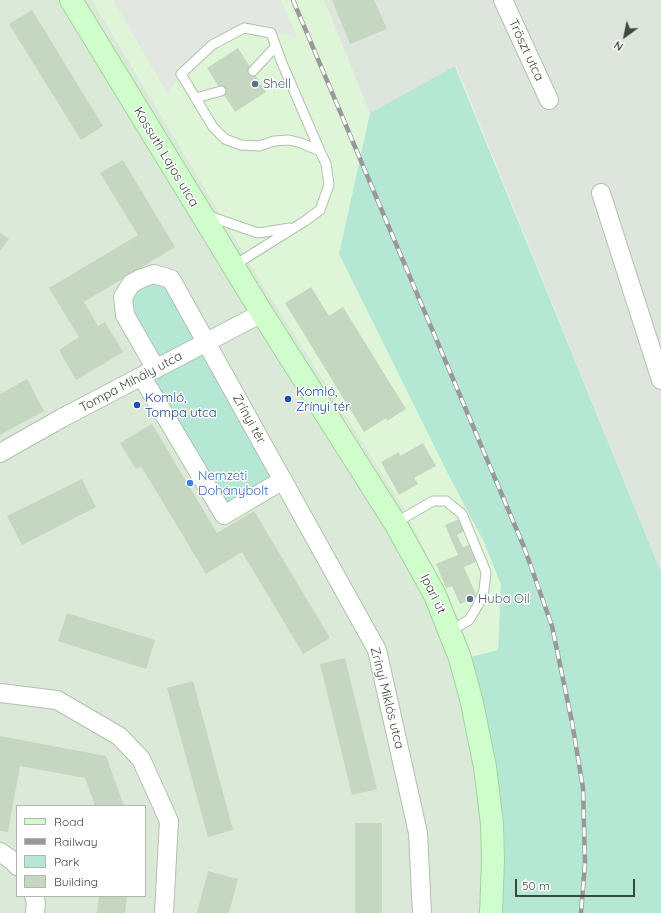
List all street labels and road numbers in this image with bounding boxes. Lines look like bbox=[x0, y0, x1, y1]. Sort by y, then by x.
street label: Tröszt utca bbox=[505, 17, 547, 83]
street label: Kossuth Lajos utca bbox=[130, 104, 202, 210]
street label: Tompa Mihály utca bbox=[77, 348, 185, 416]
street label: Zrínyi tér bbox=[229, 392, 269, 446]
street label: Ipari út bbox=[417, 572, 449, 616]
street label: Zrínyi Miklós utca bbox=[367, 645, 407, 751]

